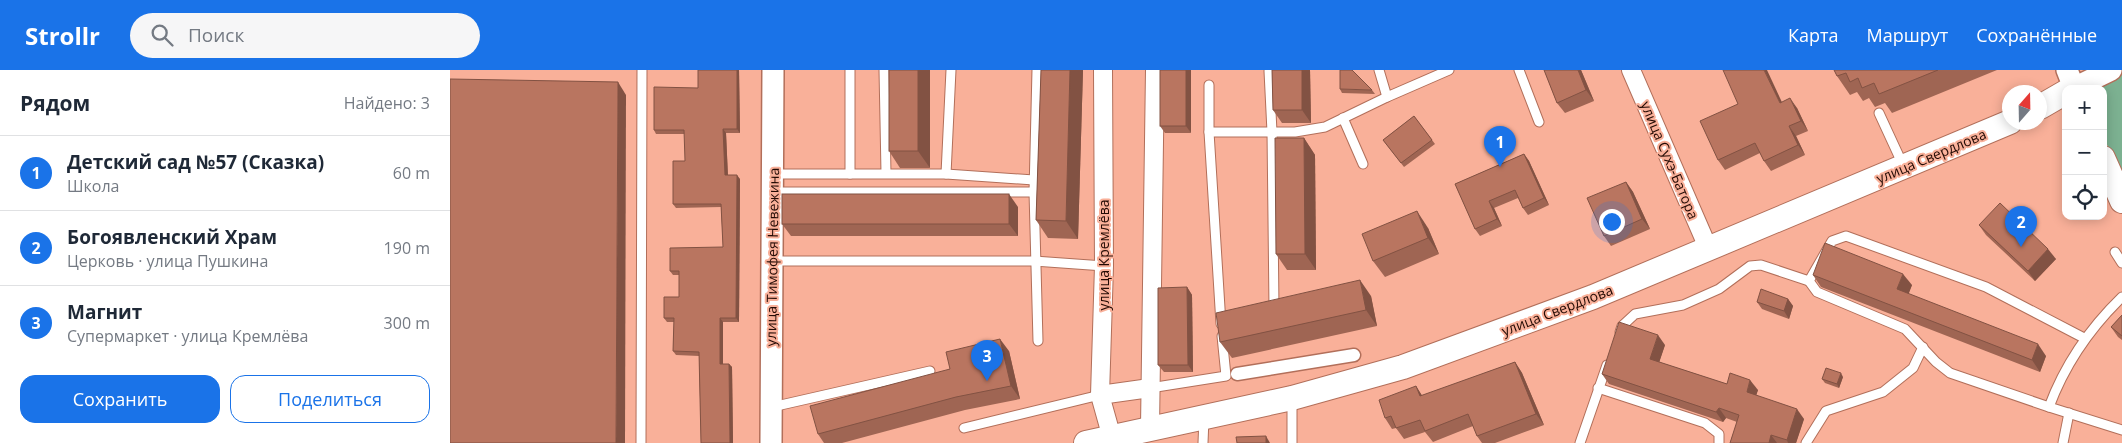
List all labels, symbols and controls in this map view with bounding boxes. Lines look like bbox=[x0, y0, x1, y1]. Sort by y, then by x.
search box bbox=[130, 13, 480, 58]
text: Strollr bbox=[25, 19, 100, 52]
icon: search bbox=[148, 21, 176, 49]
text: Поиск bbox=[188, 22, 244, 48]
text: Карта bbox=[1788, 23, 1838, 47]
text: Маршрут bbox=[1866, 23, 1948, 47]
text: Сохранённые bbox=[1976, 23, 2097, 47]
north arrow bbox=[2002, 85, 2047, 130]
map controls bbox=[2062, 85, 2107, 220]
button: + bbox=[2062, 85, 2107, 130]
text: Рядом bbox=[20, 89, 90, 117]
text: Найдено: 3 bbox=[344, 92, 430, 114]
street label: улица Сухэ-Батора bbox=[1637, 98, 1703, 222]
street label: улица Свердлова bbox=[1873, 124, 1989, 188]
pin: 1 bbox=[1484, 126, 1516, 167]
button: − bbox=[2062, 130, 2107, 175]
text: Детский сад №57 (Сказка) bbox=[67, 149, 324, 175]
text: 1 bbox=[31, 162, 41, 184]
text: 60 m bbox=[393, 162, 430, 184]
street label: улица Тимофея Невежина bbox=[761, 168, 783, 346]
text: Школа bbox=[67, 175, 119, 197]
button: locate bbox=[2062, 175, 2107, 220]
street label: улица Кремлёва bbox=[1094, 199, 1113, 311]
pin: 2 bbox=[2005, 206, 2037, 247]
your location bbox=[1599, 209, 1625, 235]
text: Богоявленский Храм bbox=[67, 224, 277, 250]
text: 2 bbox=[31, 237, 41, 259]
text: 190 m bbox=[384, 237, 430, 259]
text: Церковь · улица Пушкина bbox=[67, 250, 268, 272]
street label: улица Свердлова bbox=[1499, 280, 1615, 340]
text: Магнит bbox=[67, 299, 142, 325]
text: 3 bbox=[31, 312, 41, 334]
text: 300 m bbox=[384, 312, 430, 334]
text: Супермаркет · улица Кремлёва bbox=[67, 325, 308, 347]
pin: 3 bbox=[971, 340, 1003, 381]
button: Сохранить bbox=[20, 375, 220, 423]
button: Поделиться bbox=[230, 375, 430, 423]

